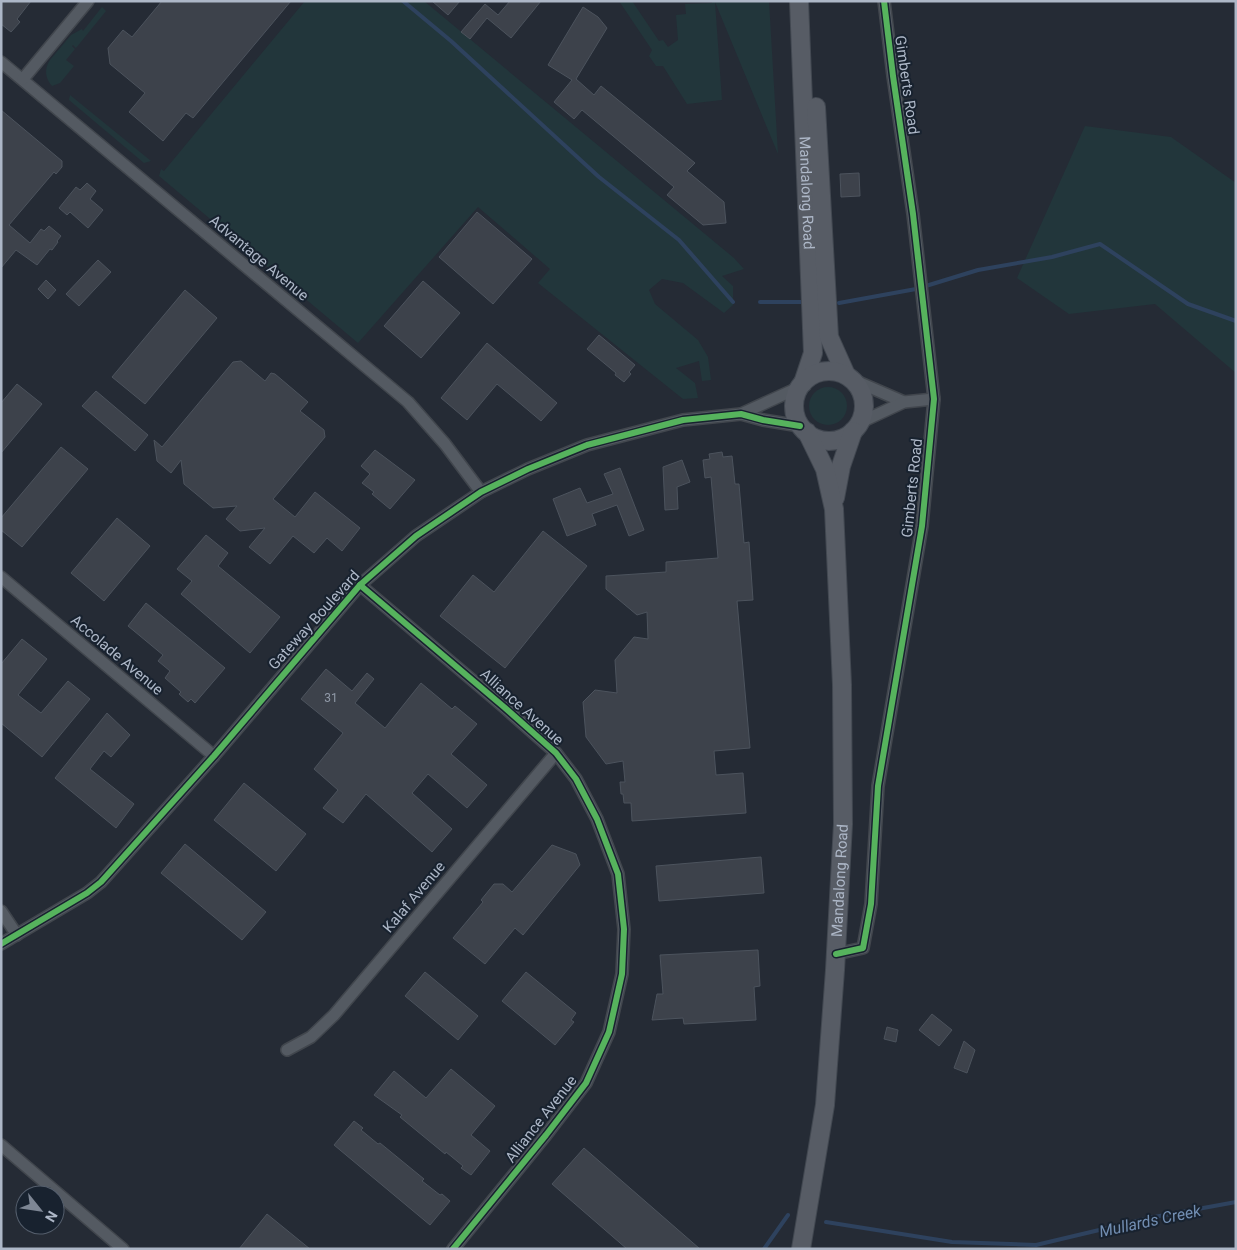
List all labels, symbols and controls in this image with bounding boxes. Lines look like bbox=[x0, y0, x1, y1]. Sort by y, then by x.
street label: Gimberts Road bbox=[891, 34, 923, 136]
street label: Mandalong Road bbox=[795, 136, 818, 250]
street label: Advantage Avenue bbox=[206, 211, 312, 305]
street label: Gimberts Road bbox=[898, 438, 926, 538]
street label: Gateway Boulevard bbox=[265, 566, 363, 674]
street label: Accolade Avenue bbox=[67, 611, 167, 699]
street label: Alliance Avenue bbox=[477, 665, 567, 749]
house number: 31 bbox=[324, 691, 338, 705]
street label: Mandalong Road bbox=[828, 823, 852, 938]
street label: Kalaf Avenue bbox=[379, 858, 449, 936]
street label: Alliance Avenue bbox=[501, 1072, 581, 1166]
north arrow bbox=[15, 1185, 65, 1235]
water label: Mullards Creek bbox=[1097, 1201, 1204, 1241]
text: N bbox=[42, 1208, 61, 1225]

